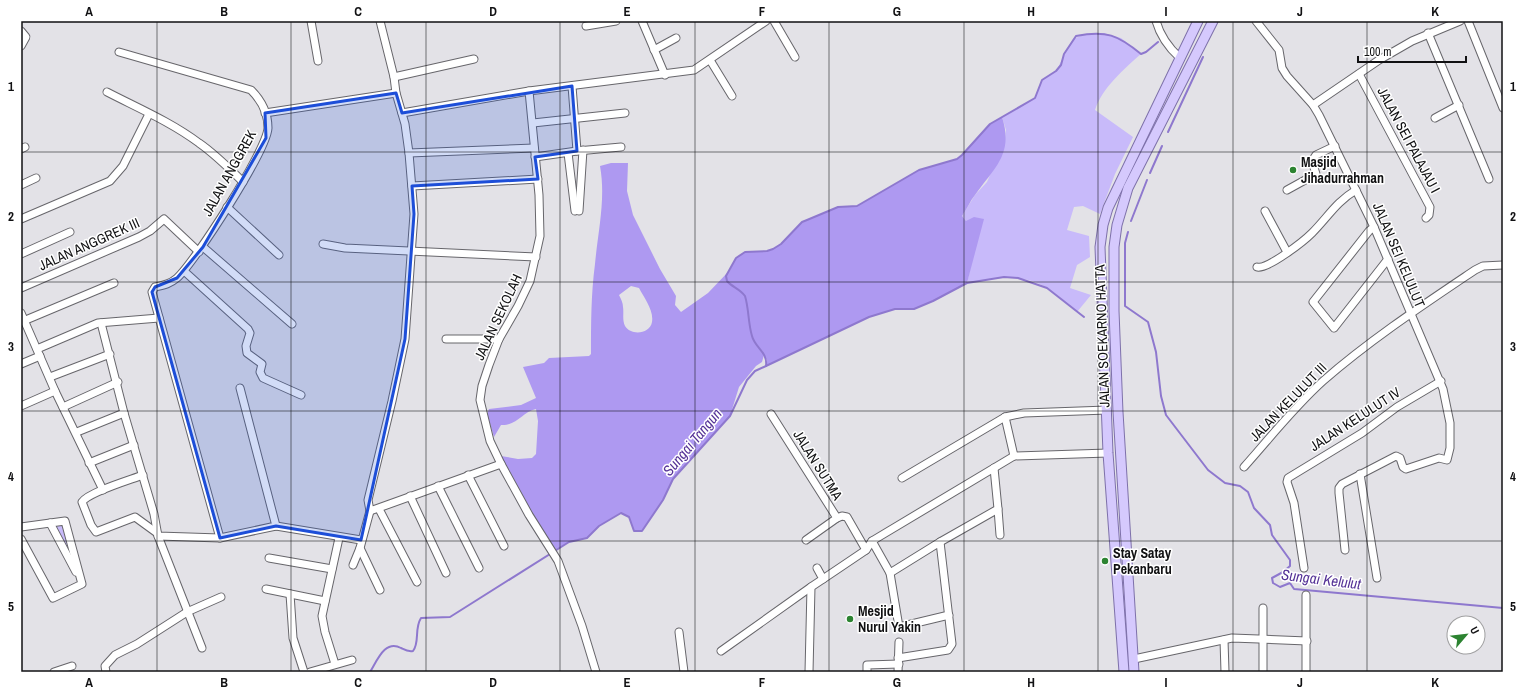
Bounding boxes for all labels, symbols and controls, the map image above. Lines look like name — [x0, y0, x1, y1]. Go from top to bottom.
text: A — [85, 3, 93, 20]
text: B — [220, 3, 228, 20]
text: C — [354, 3, 362, 20]
text: D — [489, 3, 497, 20]
text: E — [623, 3, 631, 20]
text: F — [759, 3, 766, 20]
text: G — [893, 3, 901, 20]
text: H — [1027, 3, 1035, 20]
text: I — [1165, 3, 1168, 20]
text: J — [1297, 3, 1303, 20]
text: K — [1431, 3, 1439, 20]
scale bar — [1358, 38, 1466, 64]
text: 100 m — [1364, 44, 1391, 60]
text: 1 — [8, 78, 14, 95]
text: 1 — [1510, 78, 1516, 95]
street label: JALAN SEI PALAJAU I — [1374, 84, 1444, 196]
street label: JALAN ANGGREK — [198, 126, 260, 219]
place label: Masjid Jihadurrahman — [1301, 153, 1384, 187]
marker: Masjid Jihadurrahman — [1288, 165, 1298, 175]
street label: JALAN SEI KELULUT — [1369, 200, 1429, 310]
text: 2 — [8, 208, 14, 225]
text: 2 — [1510, 208, 1516, 225]
street label: JALAN ANGGREK III — [36, 214, 142, 274]
street label: JALAN SOEKARNO HATTA — [1090, 264, 1113, 408]
street label: JALAN SEKOLAH — [470, 271, 526, 363]
text: 3 — [8, 338, 14, 355]
text: 3 — [1510, 338, 1516, 355]
street label: JALAN KELULUT III — [1246, 359, 1330, 445]
street label: JALAN KELULUT IV — [1306, 383, 1404, 455]
water label: Sungai Tangun — [658, 404, 727, 480]
street label: JALAN SUTMA — [789, 427, 847, 504]
text: 4 — [8, 468, 14, 485]
text: 4 — [1510, 468, 1516, 485]
place label: Stay Satay Pekanbaru — [1113, 544, 1172, 578]
marker: Stay Satay Pekanbaru — [1100, 556, 1110, 566]
water label: Sungai Kelulut — [1280, 564, 1363, 594]
text: 5 — [8, 598, 14, 615]
text: 5 — [1510, 598, 1516, 615]
place label: Mesjid Nurul Yakin — [858, 602, 921, 636]
marker: Mesjid Nurul Yakin — [845, 614, 855, 624]
north arrow — [1446, 615, 1486, 655]
text: U — [1467, 624, 1483, 636]
text: A — [85, 674, 93, 691]
text: B — [220, 674, 228, 691]
text: C — [354, 674, 362, 691]
text: D — [489, 674, 497, 691]
text: E — [623, 674, 631, 691]
text: F — [759, 674, 766, 691]
text: G — [893, 674, 901, 691]
text: H — [1027, 674, 1035, 691]
text: I — [1165, 674, 1168, 691]
text: J — [1297, 674, 1303, 691]
text: K — [1431, 674, 1439, 691]

